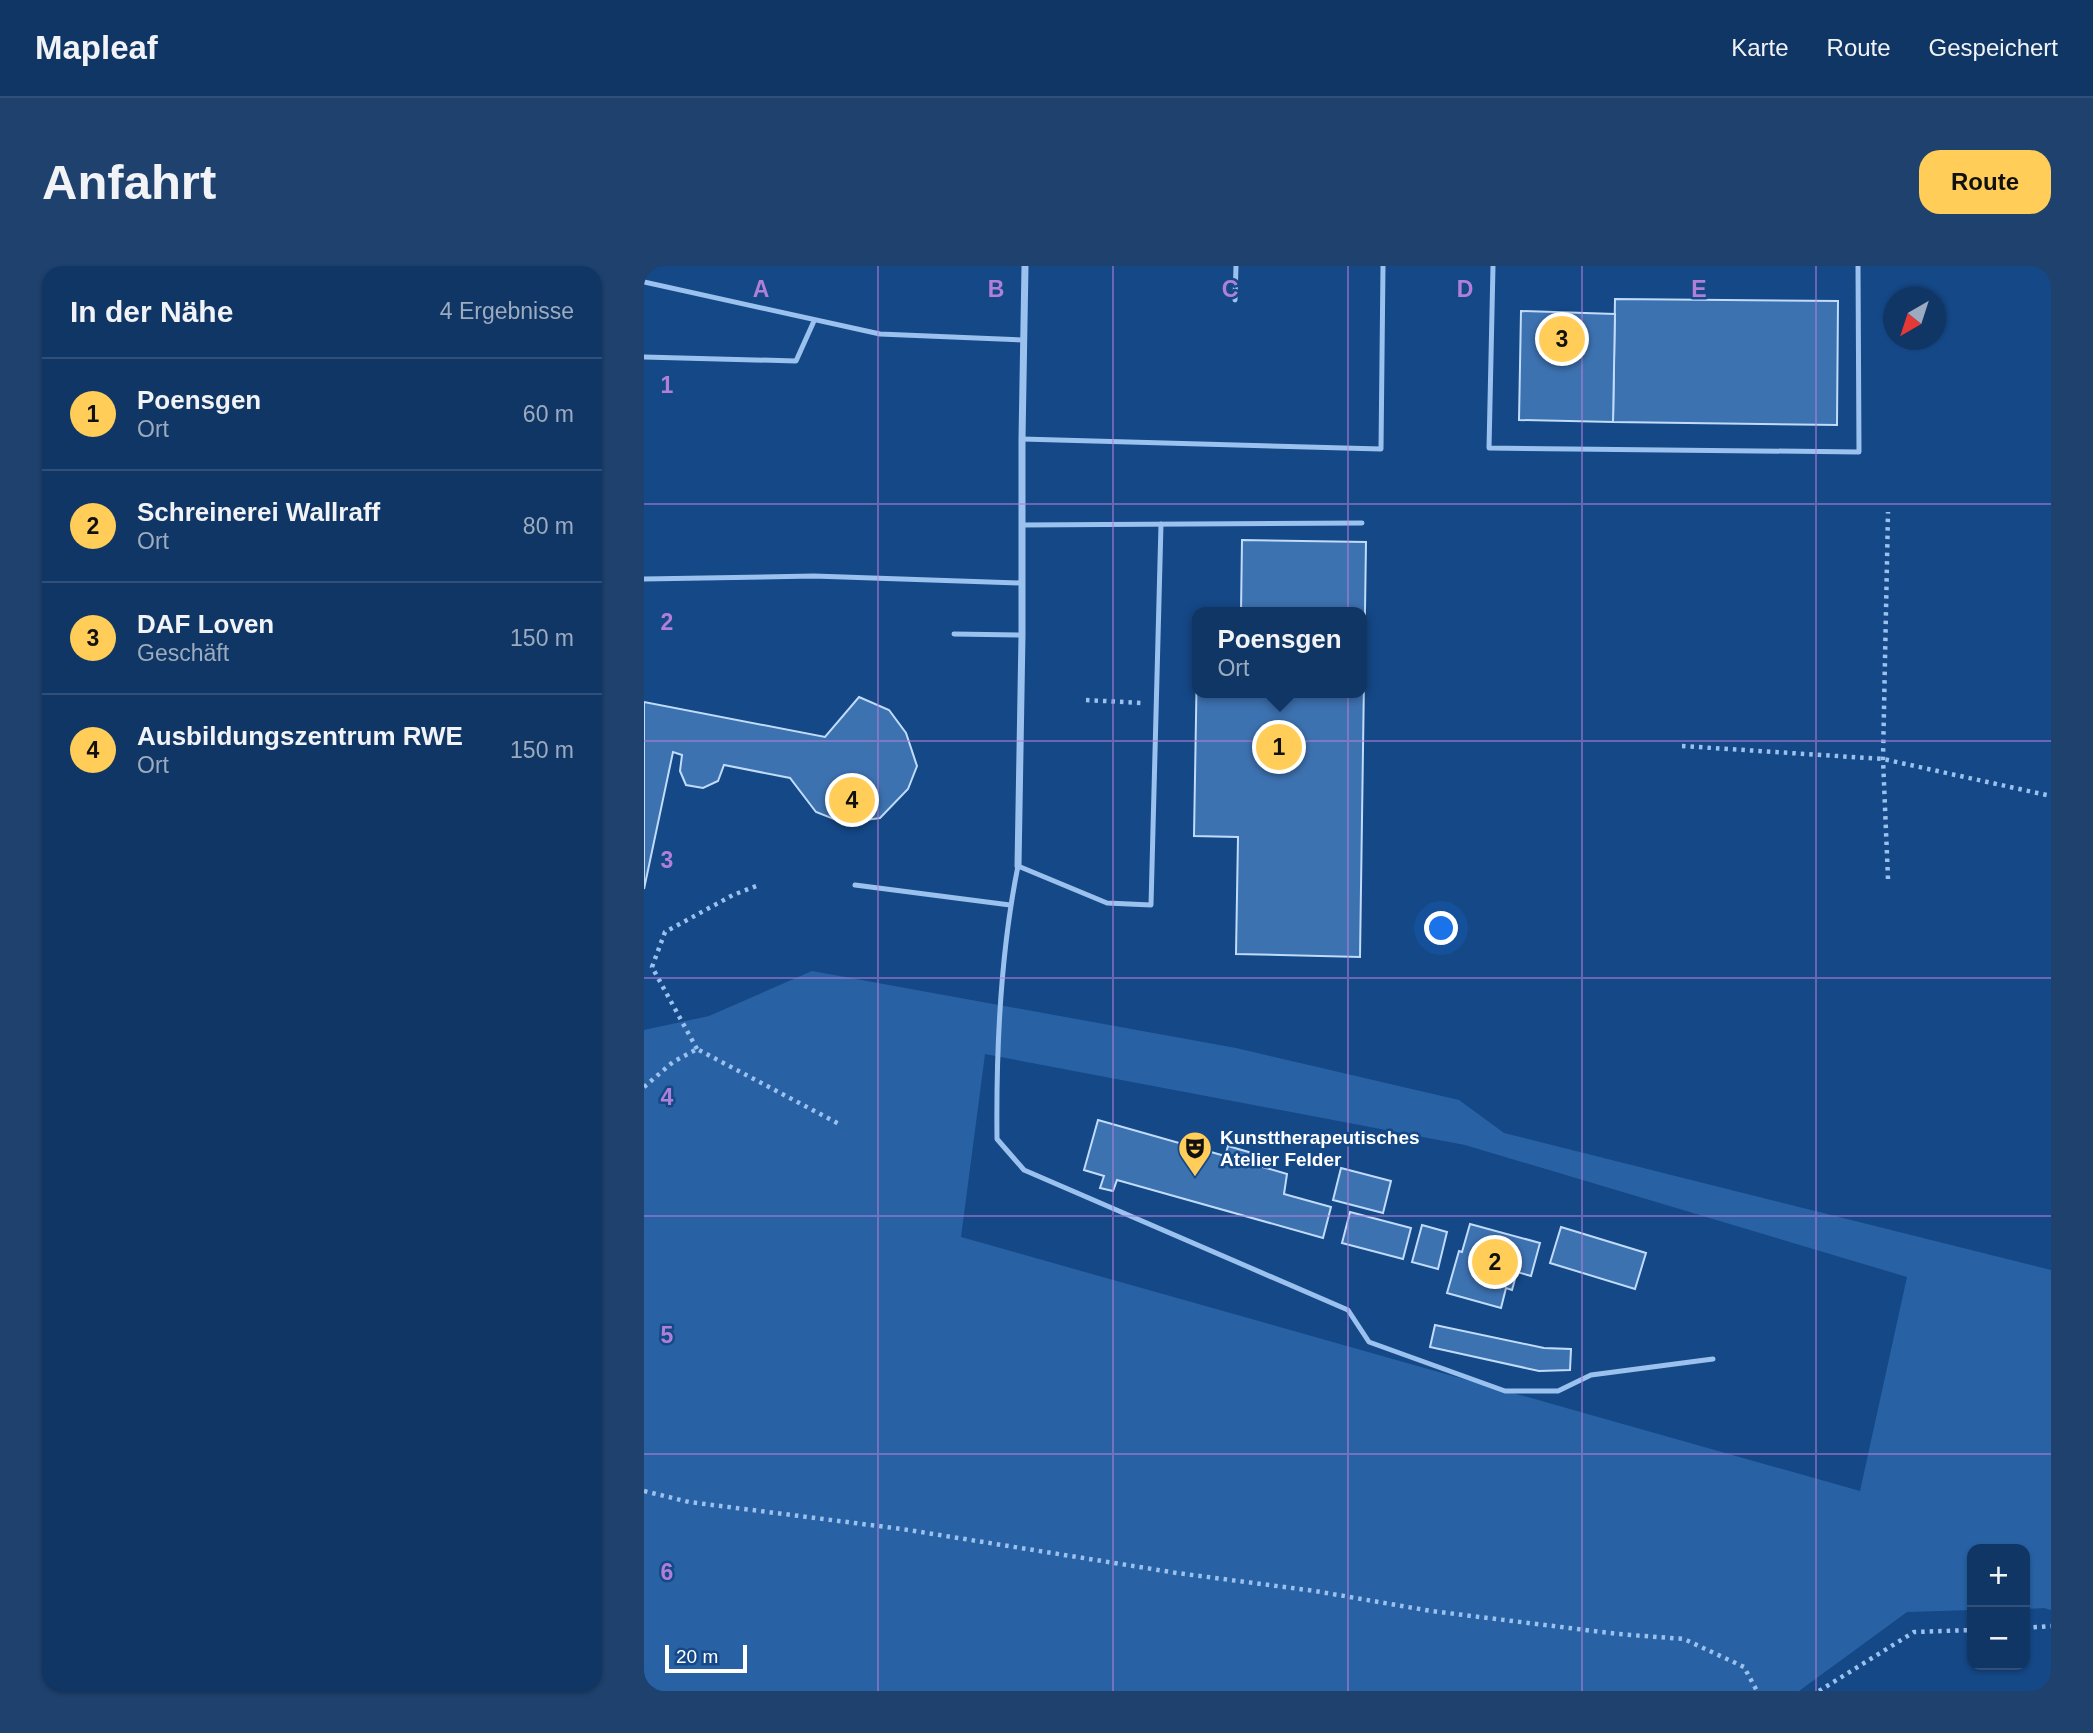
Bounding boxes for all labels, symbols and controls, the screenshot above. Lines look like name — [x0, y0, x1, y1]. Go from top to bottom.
text: Mapleaf — [35, 29, 158, 66]
text: Karte — [1731, 34, 1789, 61]
text: Route — [1827, 34, 1891, 61]
text: Gespeichert — [1929, 34, 2058, 61]
button: Route — [1919, 150, 2051, 214]
text: Anfahrt — [42, 155, 216, 209]
text: A — [753, 276, 769, 302]
text: B — [988, 276, 1004, 302]
text: C — [1222, 276, 1238, 302]
text: D — [1457, 276, 1473, 302]
text: E — [1691, 276, 1707, 302]
north arrow — [1883, 287, 1946, 350]
text: In der Nähe — [70, 295, 233, 328]
text: 4 Ergebnisse — [440, 298, 574, 324]
pin: 3 — [1539, 313, 1585, 365]
text: 1 — [661, 372, 674, 398]
text: Poensgen — [137, 385, 261, 415]
text: 1 — [87, 401, 99, 427]
text: 60 m — [523, 401, 574, 427]
text: Ort — [137, 416, 169, 442]
text: Schreinerei Wallraff — [137, 497, 380, 527]
text: 2 — [87, 513, 99, 539]
text: 80 m — [523, 513, 574, 539]
text: Ort — [137, 528, 169, 554]
popup — [1192, 607, 1367, 698]
text: DAF Loven — [137, 609, 274, 639]
text: 2 — [661, 609, 673, 635]
text: Poensgen — [1217, 624, 1342, 654]
text: 3 — [87, 625, 99, 651]
text: 150 m — [510, 625, 574, 651]
text: Geschäft — [137, 640, 229, 666]
text: Ort — [1217, 655, 1249, 681]
text: Ausbildungszentrum RWE — [137, 721, 463, 751]
pin: 1 — [1256, 721, 1302, 773]
text: 4 — [87, 737, 99, 763]
text: 150 m — [510, 737, 574, 763]
text: Ort — [137, 752, 169, 778]
pin: 4 — [829, 774, 875, 826]
text: 3 — [661, 847, 673, 873]
your location — [1424, 911, 1458, 945]
text: 4 — [661, 1084, 674, 1110]
place label: Kunsttherapeutisches Atelier Felder — [1220, 1127, 1420, 1170]
theatre icon: Kunsttherapeutisches Atelier Felder — [1176, 1129, 1214, 1178]
pin: 2 — [1472, 1236, 1518, 1288]
text: 5 — [661, 1322, 674, 1348]
map controls — [1967, 1544, 2030, 1670]
button: + — [1967, 1544, 2030, 1607]
text: 6 — [661, 1559, 673, 1585]
button: − — [1967, 1607, 2030, 1670]
scale bar — [665, 1642, 747, 1674]
text: 20 m — [676, 1646, 718, 1667]

